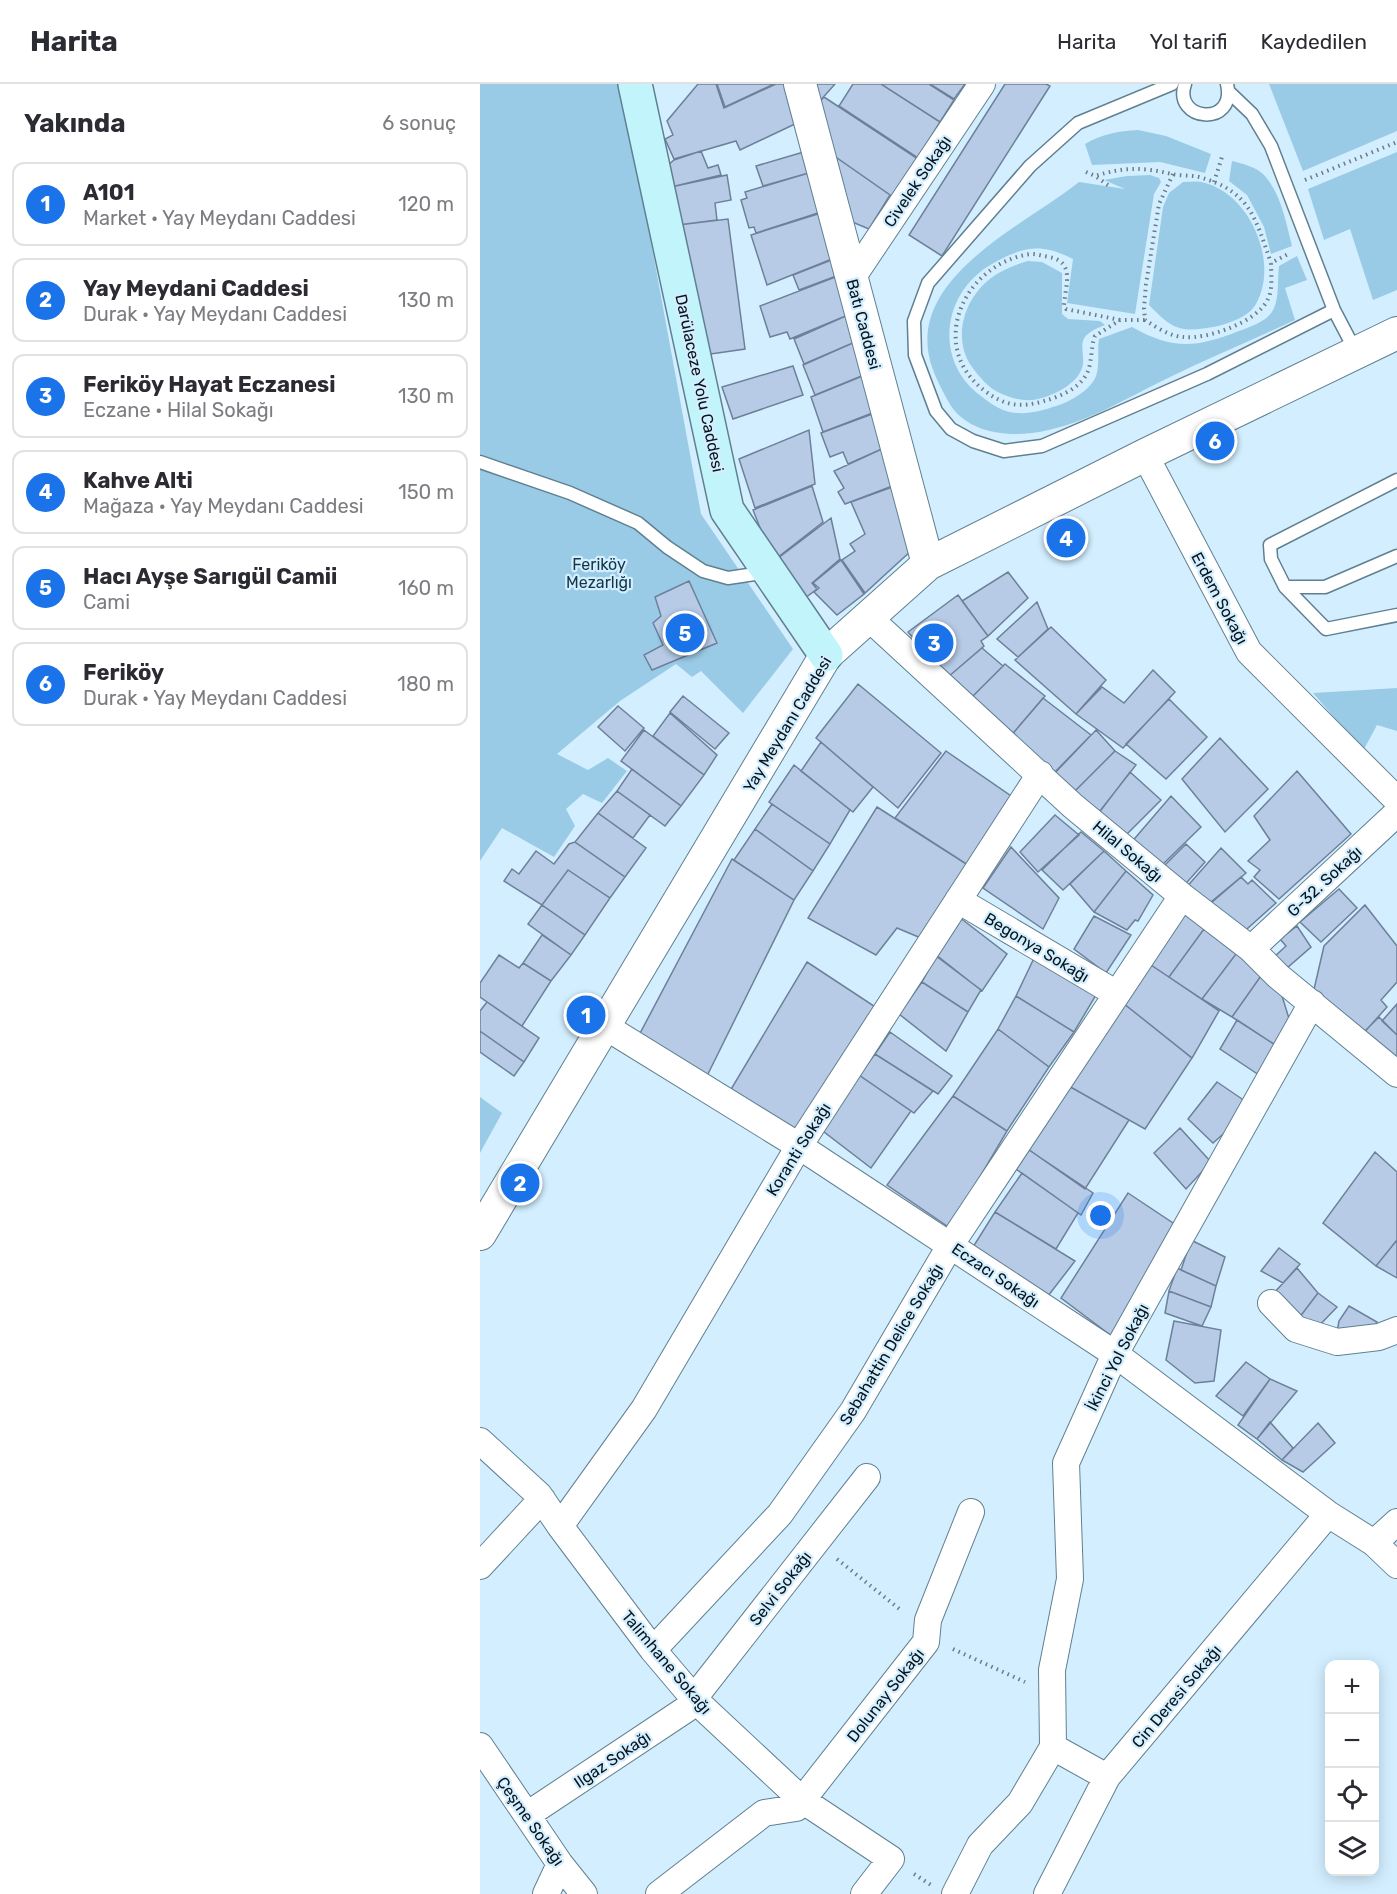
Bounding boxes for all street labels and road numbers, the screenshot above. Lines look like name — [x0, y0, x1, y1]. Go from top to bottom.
street label: Civelek Sokağı — [880, 132, 955, 231]
street label: Batı Caddesi — [842, 277, 885, 372]
street label: Darülaceze Yolu Caddesi — [671, 292, 728, 474]
street label: Erdem Sokağı — [1187, 549, 1252, 648]
street label: Yay Meydanı Caddesi — [739, 653, 835, 796]
street label: Hilal Sokağı — [1089, 817, 1166, 886]
street label: G-32. Sokağı — [1283, 842, 1365, 921]
street label: Begonya Sokağı — [981, 909, 1092, 986]
street label: Koranti Sokağı — [762, 1099, 835, 1199]
street label: Eczacı Sokağı — [948, 1239, 1043, 1312]
street label: Sebahattin Delice Sokağı — [836, 1260, 947, 1428]
street label: İkinci Yol Sokağı — [1082, 1300, 1153, 1414]
street label: Selvi Sokağı — [746, 1547, 815, 1629]
street label: Talimhane Sokağı — [618, 1607, 715, 1718]
street label: Cin Deresi Sokağı — [1128, 1641, 1225, 1752]
street label: Dolunay Sokağı — [843, 1645, 928, 1746]
street label: Ilgaz Sokağı — [570, 1727, 654, 1792]
street label: Çeşme Sokağı — [493, 1773, 568, 1869]

